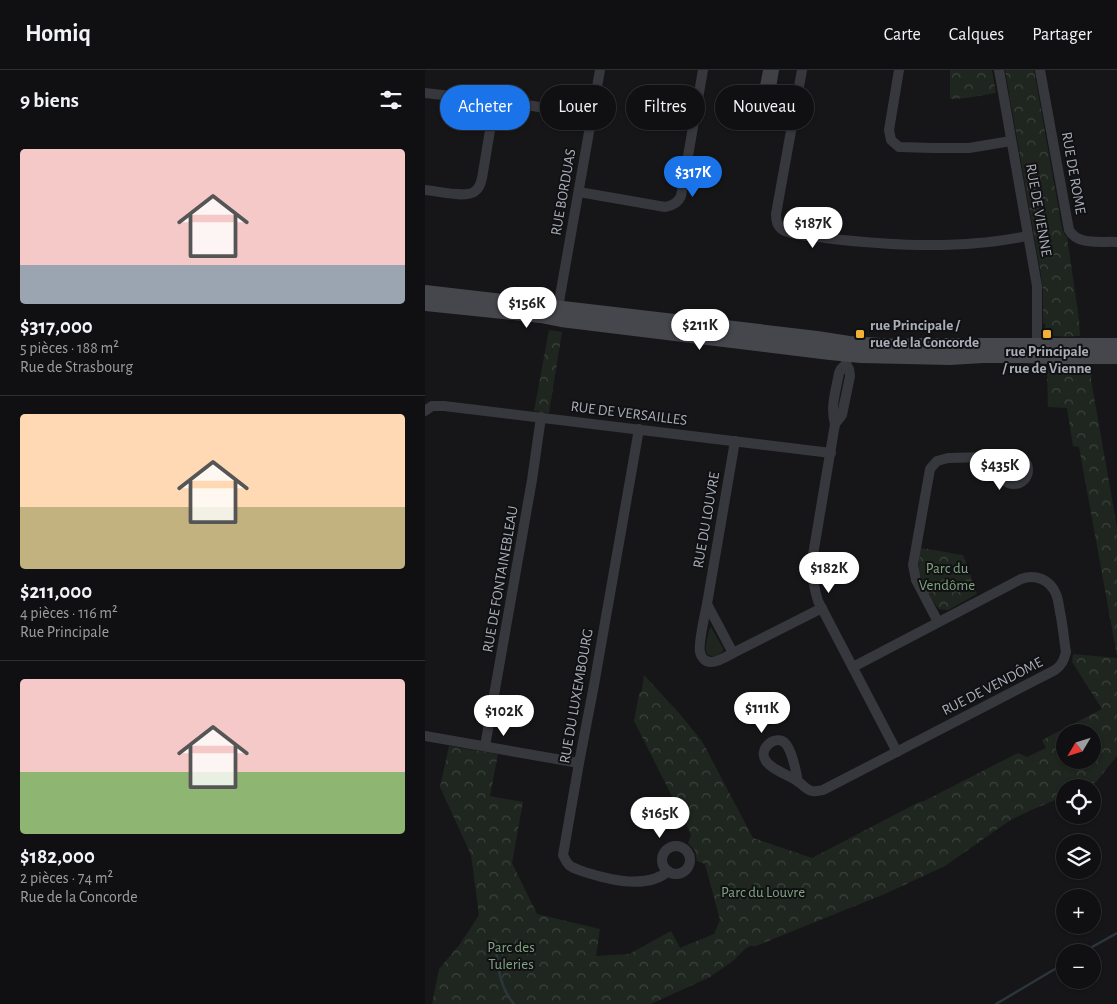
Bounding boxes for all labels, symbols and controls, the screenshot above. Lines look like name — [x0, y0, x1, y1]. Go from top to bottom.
text: Homiq — [25, 22, 91, 46]
text: Carte — [884, 26, 921, 44]
text: Calques — [949, 26, 1004, 44]
text: Partager — [1032, 26, 1092, 44]
chip: Acheter — [440, 85, 530, 130]
chip: Louer — [540, 85, 616, 130]
chip: Filtres — [626, 85, 705, 130]
chip: Nouveau — [715, 85, 814, 130]
icon: filters — [377, 86, 405, 114]
text: 9 biens — [20, 90, 79, 111]
street label: RUE DE ROME — [1059, 131, 1088, 215]
street label: RUE BORDUAS — [548, 148, 578, 237]
pin: $317K — [658, 156, 728, 198]
street label: RUE DE VIENNE — [1023, 163, 1054, 258]
text: $317K — [675, 164, 711, 180]
icon: home — [168, 181, 258, 271]
pin: $187K — [778, 206, 848, 249]
text: $187K — [794, 215, 832, 231]
pin: $156K — [492, 286, 562, 329]
text: $156K — [509, 295, 545, 311]
pin: $211K — [665, 308, 735, 351]
text: $317,000 — [20, 316, 93, 337]
text: $211K — [682, 317, 718, 333]
place label: rue Principale / rue de la Concorde — [870, 318, 979, 350]
marker: rue Principale / rue de la Concorde — [854, 328, 866, 340]
marker: rue Principale / rue de Vienne — [1041, 328, 1053, 340]
text: 5 pièces · 188 m² — [20, 340, 119, 356]
place label: rue Principale / rue de Vienne — [1002, 344, 1091, 376]
text: Rue de Strasbourg — [20, 359, 133, 375]
street label: RUE DE VERSAILLES — [570, 399, 688, 428]
icon: home — [168, 447, 258, 537]
pin: $435K — [965, 448, 1035, 491]
text: $435K — [981, 457, 1019, 473]
street label: RUE DU LOUVRE — [691, 471, 722, 569]
street label: RUE DE FONTAINEBLEAU — [480, 505, 521, 654]
pin: $182K — [794, 552, 864, 594]
text: $182K — [810, 560, 848, 576]
park label: Parc du Vendôme — [919, 561, 975, 593]
text: $211,000 — [20, 581, 92, 602]
text: 4 pièces · 116 m² — [20, 605, 118, 621]
text: Rue Principale — [20, 624, 109, 640]
street label: RUE DU LUXEMBOURG — [557, 628, 596, 765]
street label: RUE DE VENDÔME — [939, 654, 1045, 718]
pin: $111K — [727, 692, 797, 734]
pin: $102K — [469, 694, 539, 737]
text: $111K — [745, 700, 779, 716]
text: $102K — [485, 703, 523, 719]
icon: home — [168, 712, 258, 802]
north arrow — [1056, 724, 1101, 769]
map controls — [1056, 724, 1101, 989]
button: locate — [1056, 779, 1101, 824]
pin: $165K — [625, 796, 695, 839]
text: $165K — [642, 805, 678, 821]
button: layers — [1056, 834, 1101, 879]
text: $182,000 — [20, 846, 95, 867]
text: 2 pièces · 74 m² — [20, 870, 113, 886]
park label: Parc du Louvre — [721, 885, 805, 900]
text: Rue de la Concorde — [20, 889, 138, 905]
button: + — [1056, 889, 1101, 934]
park label: Parc des Tuleries — [487, 940, 535, 972]
button: − — [1056, 944, 1101, 989]

